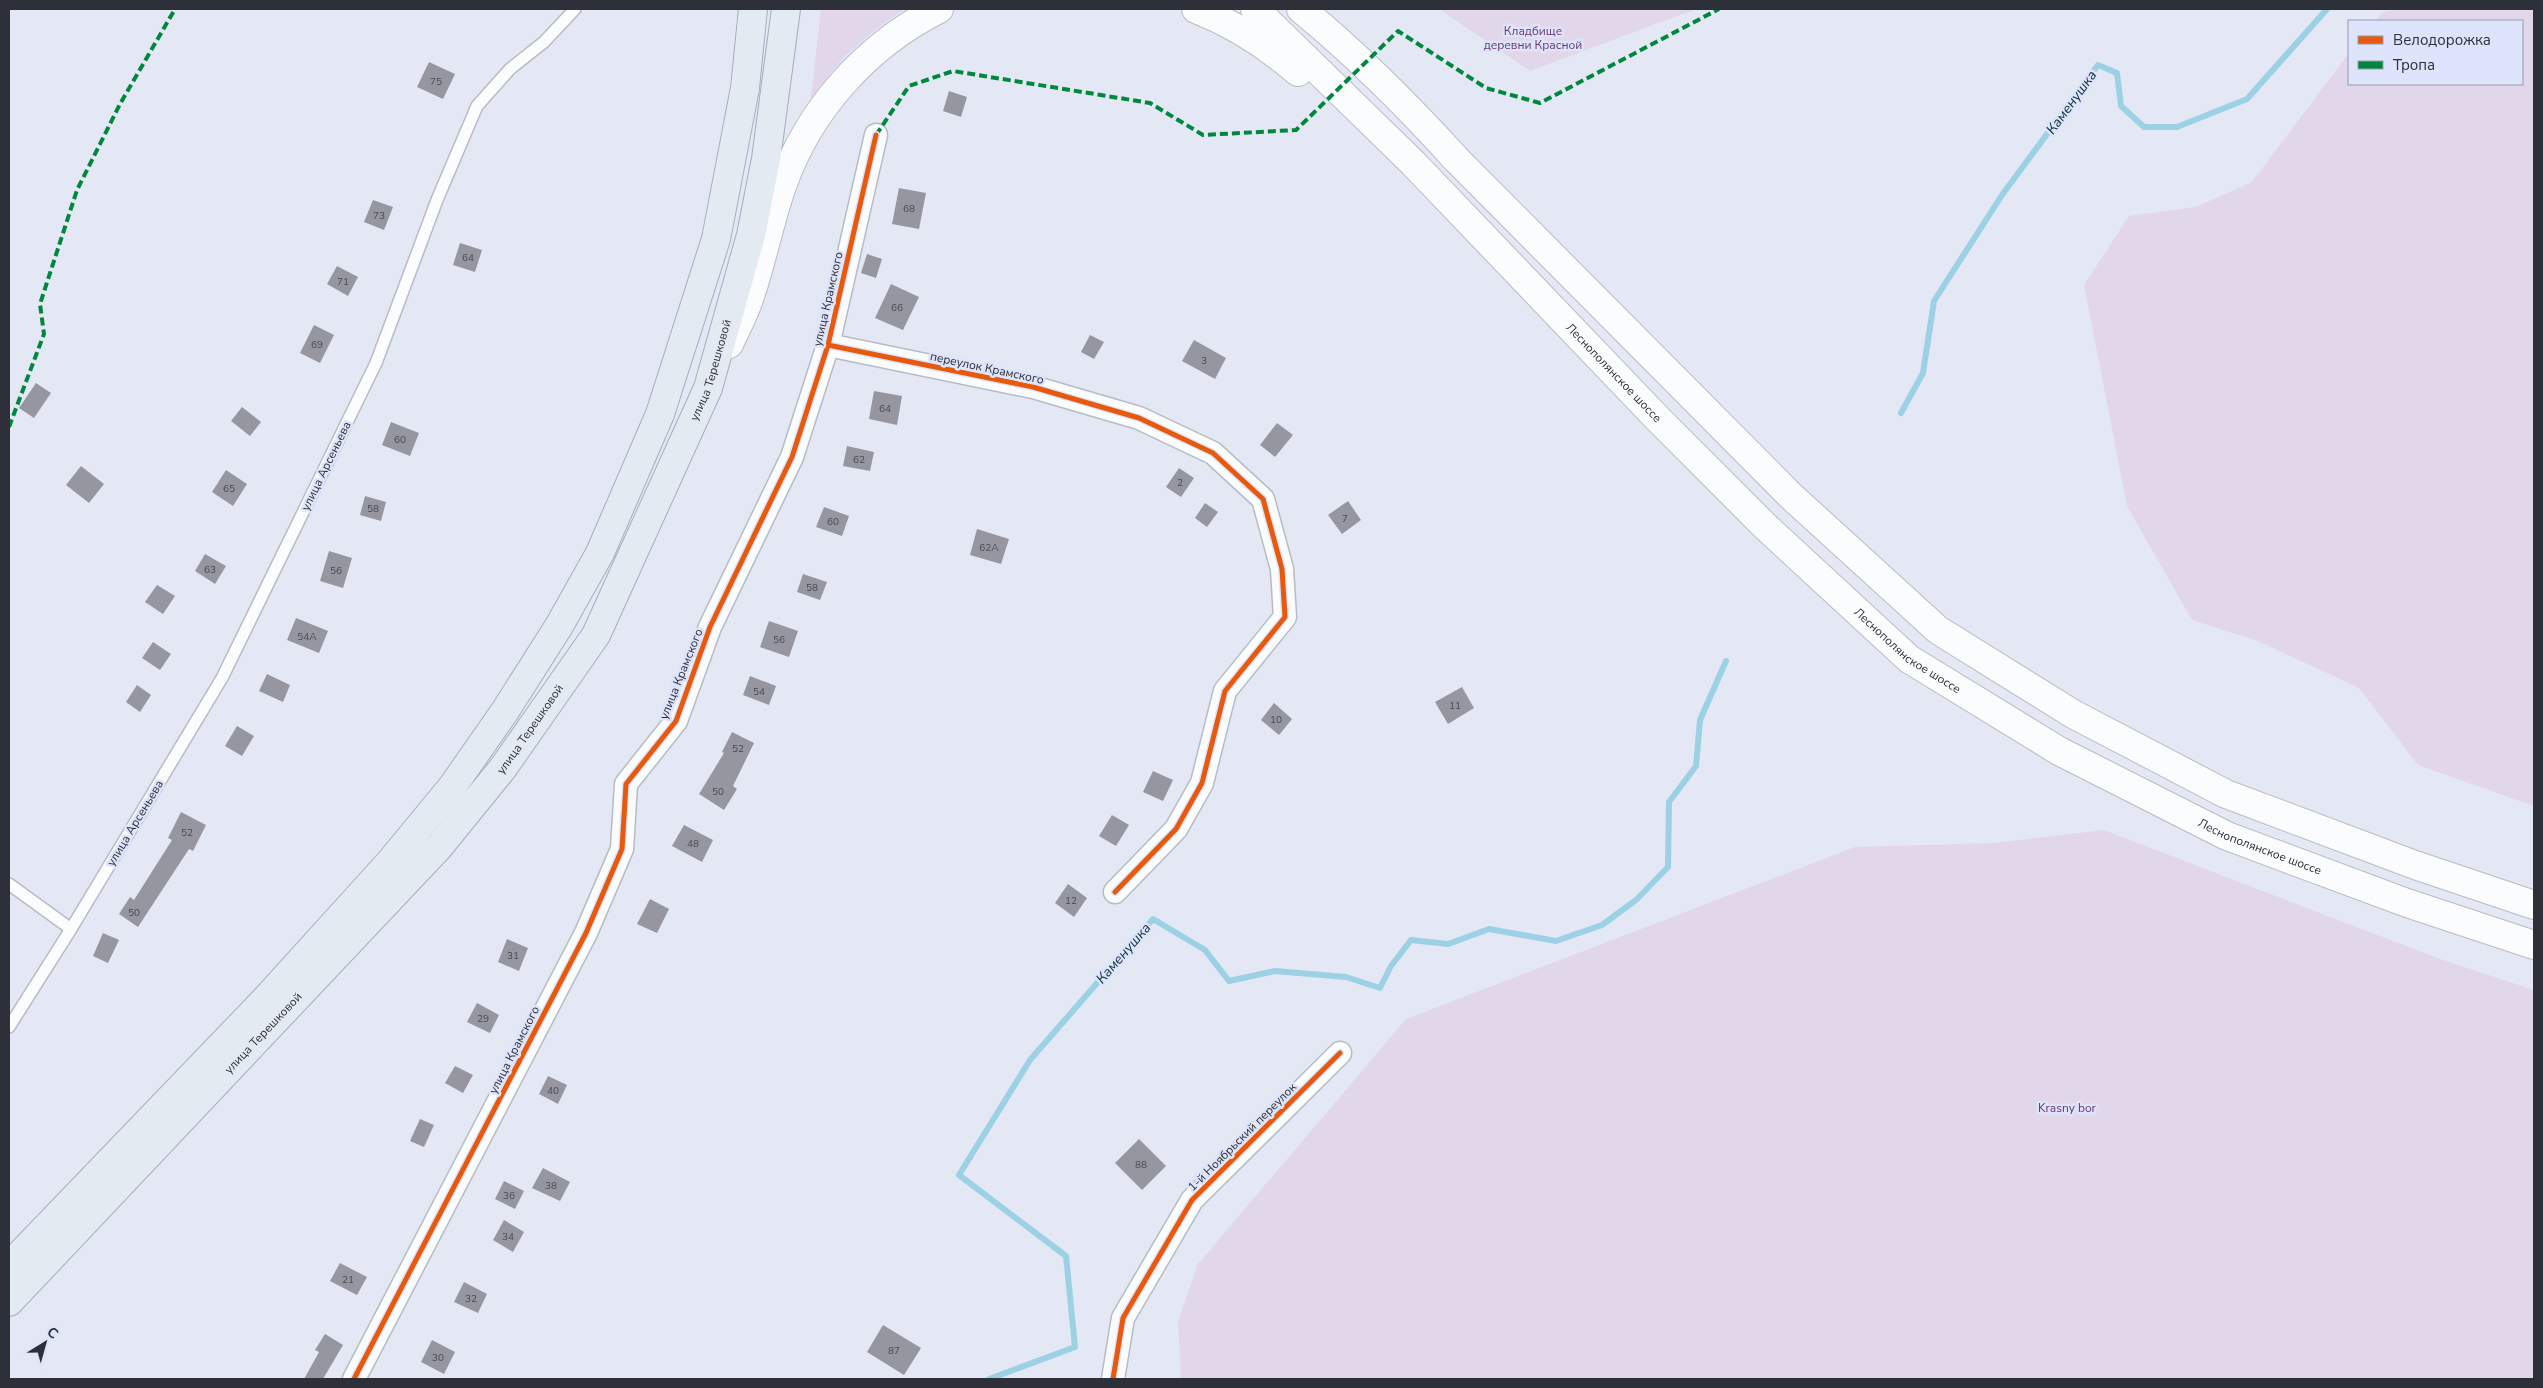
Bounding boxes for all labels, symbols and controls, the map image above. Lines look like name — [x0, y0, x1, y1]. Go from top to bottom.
legend — [2348, 20, 2523, 85]
park label: Кладбище деревни Красной — [1484, 23, 1582, 53]
text: Велодорожка — [2393, 30, 2491, 50]
text: Тропа — [2393, 55, 2435, 75]
water label: Каменушка — [2042, 66, 2101, 138]
house number: 75 — [430, 75, 442, 89]
house number: 68 — [903, 202, 915, 216]
house number: 73 — [373, 209, 385, 223]
street label: улица Крамского — [809, 250, 847, 348]
house number: 64 — [462, 251, 474, 265]
house number: 71 — [337, 275, 349, 289]
house number: 66 — [891, 301, 903, 315]
street label: улица Терешковой — [686, 318, 735, 423]
street label: Леснополянское шоссе — [1562, 320, 1665, 426]
house number: 69 — [311, 338, 323, 352]
street label: переулок Крамского — [929, 348, 1046, 388]
house number: 3 — [1201, 354, 1207, 368]
house number: 64 — [879, 402, 891, 416]
street label: улица Арсеньева — [297, 419, 355, 513]
house number: 60 — [394, 433, 406, 447]
house number: 62 — [853, 453, 865, 467]
house number: 2 — [1177, 476, 1183, 490]
house number: 65 — [223, 482, 235, 496]
house number: 58 — [367, 502, 379, 516]
house number: 7 — [1342, 512, 1348, 526]
house number: 60 — [827, 515, 839, 529]
house number: 62А — [979, 541, 999, 555]
house number: 63 — [204, 563, 216, 577]
house number: 56 — [330, 564, 342, 578]
house number: 58 — [806, 581, 818, 595]
street label: Леснополянское шоссе — [1851, 604, 1964, 697]
street label: улица Крамского — [656, 626, 707, 722]
house number: 54А — [297, 630, 317, 644]
house number: 56 — [773, 633, 785, 647]
street label: улица Терешковой — [493, 681, 567, 778]
house number: 54 — [753, 685, 765, 699]
house number: 11 — [1449, 699, 1461, 713]
house number: 10 — [1270, 713, 1282, 727]
house number: 52 — [732, 742, 744, 756]
street label: улица Арсеньева — [103, 777, 167, 869]
house number: 50 — [712, 785, 724, 799]
street label: Леснополянское шоссе — [2195, 815, 2324, 878]
house number: 52 — [181, 826, 193, 840]
house number: 48 — [687, 837, 699, 851]
house number: 12 — [1065, 894, 1077, 908]
house number: 50 — [128, 906, 140, 920]
water label: Каменушка — [1092, 919, 1155, 988]
house number: 31 — [507, 949, 519, 963]
street label: улица Терешковой — [221, 989, 305, 1077]
street label: улица Крамского — [485, 1003, 543, 1097]
house number: 29 — [477, 1012, 489, 1026]
street label: 1-й Ноябрьский переулок — [1184, 1079, 1300, 1195]
house number: 40 — [547, 1084, 559, 1098]
park label: Krasny bor — [2038, 1100, 2097, 1116]
house number: 88 — [1135, 1158, 1147, 1172]
house number: 38 — [545, 1179, 557, 1193]
house number: 36 — [503, 1189, 515, 1203]
house number: 34 — [502, 1230, 514, 1244]
house number: 21 — [342, 1273, 354, 1287]
house number: 32 — [465, 1292, 477, 1306]
north arrow — [20, 1318, 70, 1368]
text: С — [43, 1323, 62, 1344]
house number: 87 — [888, 1344, 900, 1358]
house number: 30 — [432, 1351, 444, 1365]

